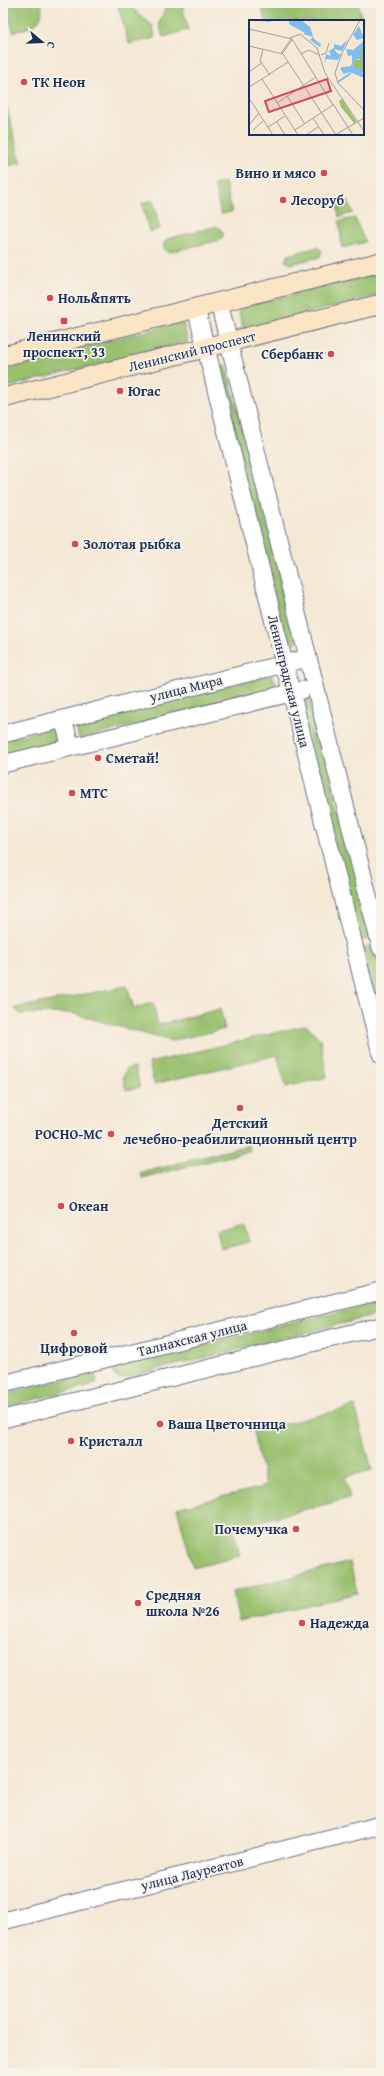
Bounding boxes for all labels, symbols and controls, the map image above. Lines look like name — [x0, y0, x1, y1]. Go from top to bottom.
inset map — [249, 20, 364, 135]
north arrow — [22, 22, 62, 62]
text: С — [43, 40, 60, 51]
place label: ТК Неон — [32, 72, 86, 92]
marker: ТК Неон — [19, 77, 29, 87]
place label: Вино и мясо — [236, 163, 317, 183]
marker: Вино и мясо — [319, 168, 329, 178]
place label: Лесоруб — [291, 190, 345, 210]
marker: Лесоруб — [278, 195, 288, 205]
place label: Ноль&пять — [58, 288, 131, 308]
marker: Ноль&пять — [45, 293, 55, 303]
marker: Ленинский проспект, 33 — [59, 316, 69, 326]
street label: Ленинский проспект — [126, 325, 258, 377]
place label: Ленинский проспект, 33 — [23, 326, 105, 362]
place label: Сбербанк — [261, 344, 324, 364]
marker: Сбербанк — [326, 349, 336, 359]
place label: Югас — [128, 381, 161, 401]
marker: Югас — [115, 386, 125, 396]
place label: Золотая рыбка — [83, 534, 182, 554]
marker: Золотая рыбка — [70, 539, 80, 549]
street label: Ленинградская улица — [263, 613, 315, 750]
street label: улица Мира — [147, 669, 225, 707]
place label: Сметай! — [106, 748, 159, 768]
marker: Сметай! — [93, 753, 103, 763]
place label: МТС — [80, 783, 108, 803]
marker: МТС — [67, 788, 77, 798]
marker: Детский лечебно-реабилитационный центр — [235, 1103, 245, 1113]
place label: Детский лечебно-реабилитационный центр — [123, 1113, 357, 1149]
place label: РОСНО-МС — [35, 1124, 103, 1144]
marker: РОСНО-МС — [106, 1129, 116, 1139]
place label: Океан — [69, 1196, 109, 1216]
marker: Океан — [56, 1201, 66, 1211]
street label: Талнахская улица — [135, 1315, 249, 1361]
marker: Цифровой — [69, 1328, 79, 1338]
place label: Цифровой — [40, 1338, 108, 1358]
place label: Ваша Цветочница — [168, 1414, 287, 1434]
marker: Ваша Цветочница — [155, 1419, 165, 1429]
place label: Кристалл — [79, 1431, 143, 1451]
marker: Кристалл — [66, 1436, 76, 1446]
place label: Почемучка — [215, 1519, 289, 1539]
marker: Почемучка — [291, 1524, 301, 1534]
place label: Средняя школа №26 — [146, 1585, 220, 1621]
marker: Средняя школа №26 — [133, 1598, 143, 1608]
place label: Надежда — [310, 1613, 370, 1633]
marker: Надежда — [297, 1618, 307, 1628]
street label: улица Лауреатов — [138, 1851, 246, 1896]

